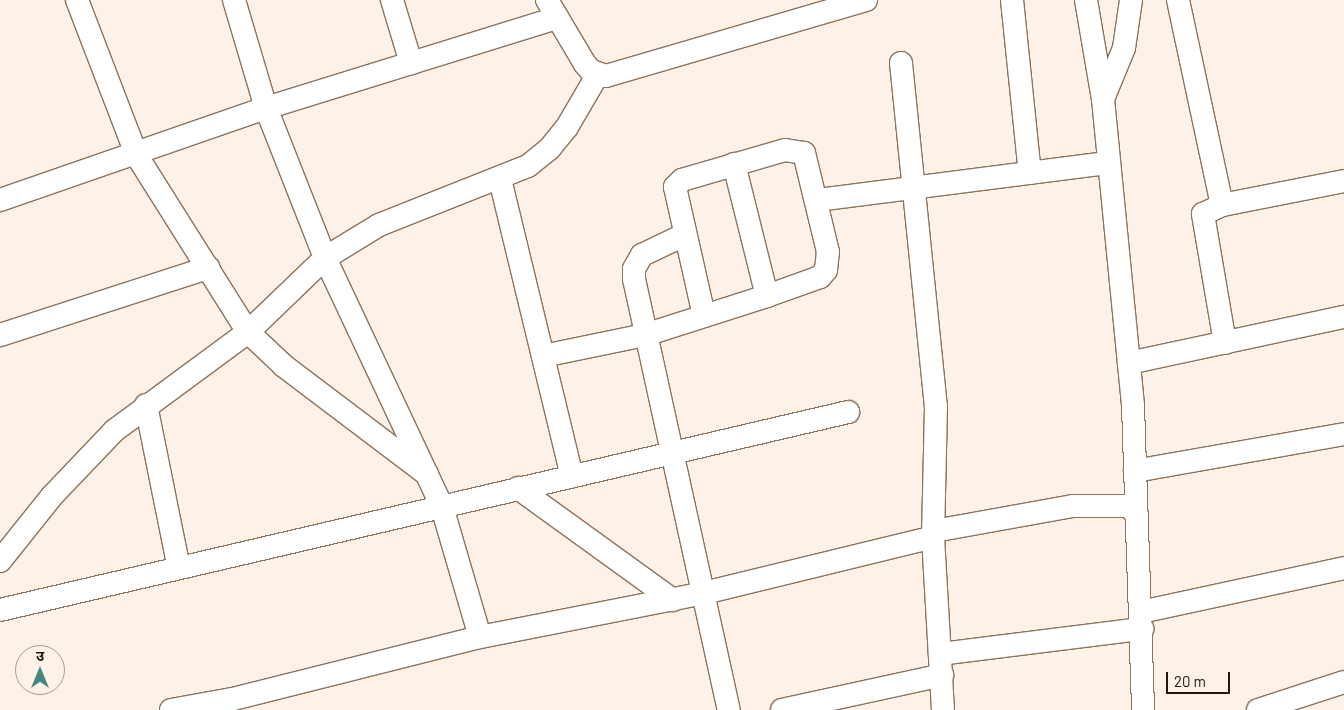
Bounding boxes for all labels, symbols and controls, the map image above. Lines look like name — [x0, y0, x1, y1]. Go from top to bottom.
north arrow — [15, 645, 65, 695]
text: उ — [36, 647, 44, 664]
scale bar — [1169, 662, 1233, 694]
text: 20 m — [1174, 672, 1206, 690]

